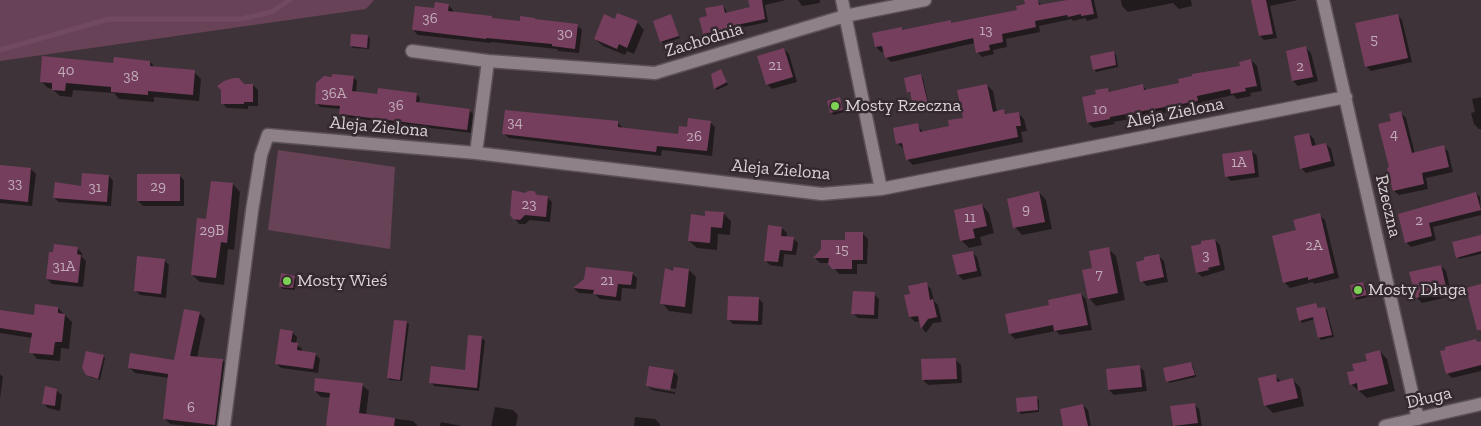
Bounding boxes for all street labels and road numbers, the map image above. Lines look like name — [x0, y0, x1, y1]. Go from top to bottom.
street label: Zachodnia — [662, 18, 746, 62]
street label: Aleja Zielona — [1124, 93, 1226, 133]
street label: Aleja Zielona — [329, 112, 429, 142]
street label: Aleja Zielona — [731, 155, 831, 185]
street label: Rzeczna — [1370, 173, 1406, 239]
street label: Długa — [1404, 382, 1454, 414]

